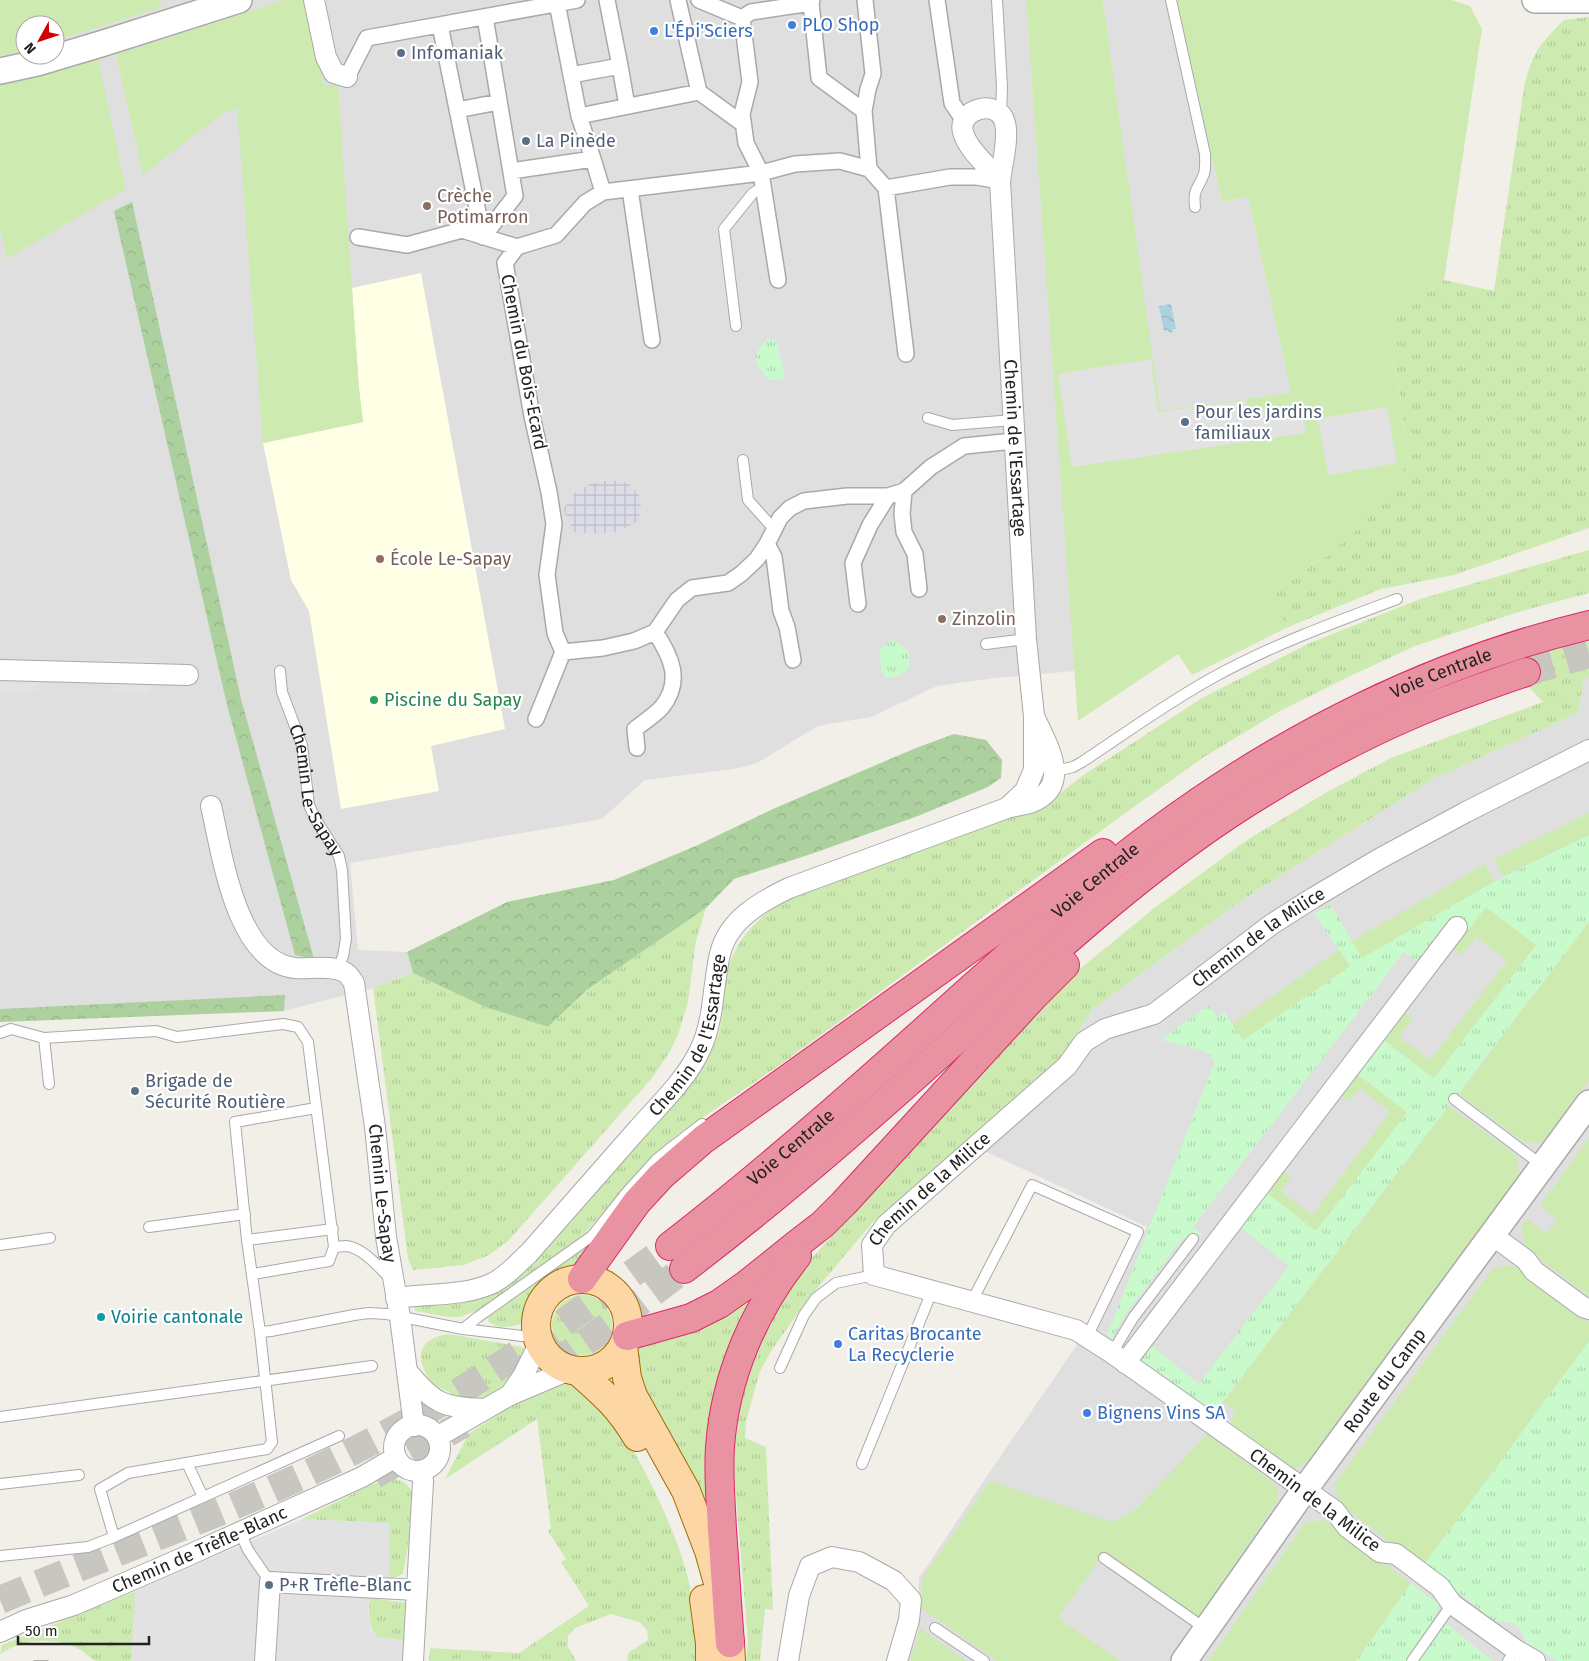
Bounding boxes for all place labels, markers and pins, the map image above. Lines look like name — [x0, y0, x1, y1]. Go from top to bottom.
place label: PLO Shop — [802, 14, 879, 36]
place label: L'Épi'Sciers — [664, 19, 753, 42]
marker: PLO Shop — [786, 19, 798, 31]
marker: L'Épi'Sciers — [648, 25, 660, 37]
place label: Infomaniak — [411, 42, 504, 64]
marker: Infomaniak — [395, 47, 407, 59]
place label: La Pinède — [536, 130, 616, 152]
marker: La Pinède — [520, 135, 532, 147]
place label: Crèche Potimarron — [437, 185, 529, 228]
marker: Crèche Potimarron — [421, 200, 433, 212]
place label: Pour les jardins familiaux — [1195, 401, 1322, 444]
marker: Pour les jardins familiaux — [1179, 416, 1191, 428]
place label: École Le-Sapay — [390, 547, 511, 570]
marker: École Le-Sapay — [374, 553, 386, 565]
place label: Zinzolin — [952, 608, 1016, 630]
marker: Zinzolin — [936, 613, 948, 625]
place label: Piscine du Sapay — [384, 689, 521, 711]
marker: Piscine du Sapay — [368, 694, 380, 706]
place label: Brigade de Sécurité Routière — [145, 1070, 286, 1113]
marker: Brigade de Sécurité Routière — [129, 1085, 141, 1097]
place label: Voirie cantonale — [111, 1306, 243, 1328]
marker: Voirie cantonale — [95, 1311, 107, 1323]
place label: Caritas Brocante La Recyclerie — [848, 1323, 982, 1366]
marker: Caritas Brocante La Recyclerie — [832, 1338, 844, 1350]
place label: Bignens Vins SA — [1097, 1402, 1226, 1424]
marker: Bignens Vins SA — [1081, 1407, 1093, 1419]
place label: P+R Trèfle-Blanc — [279, 1574, 412, 1596]
marker: P+R Trèfle-Blanc — [263, 1579, 275, 1591]

